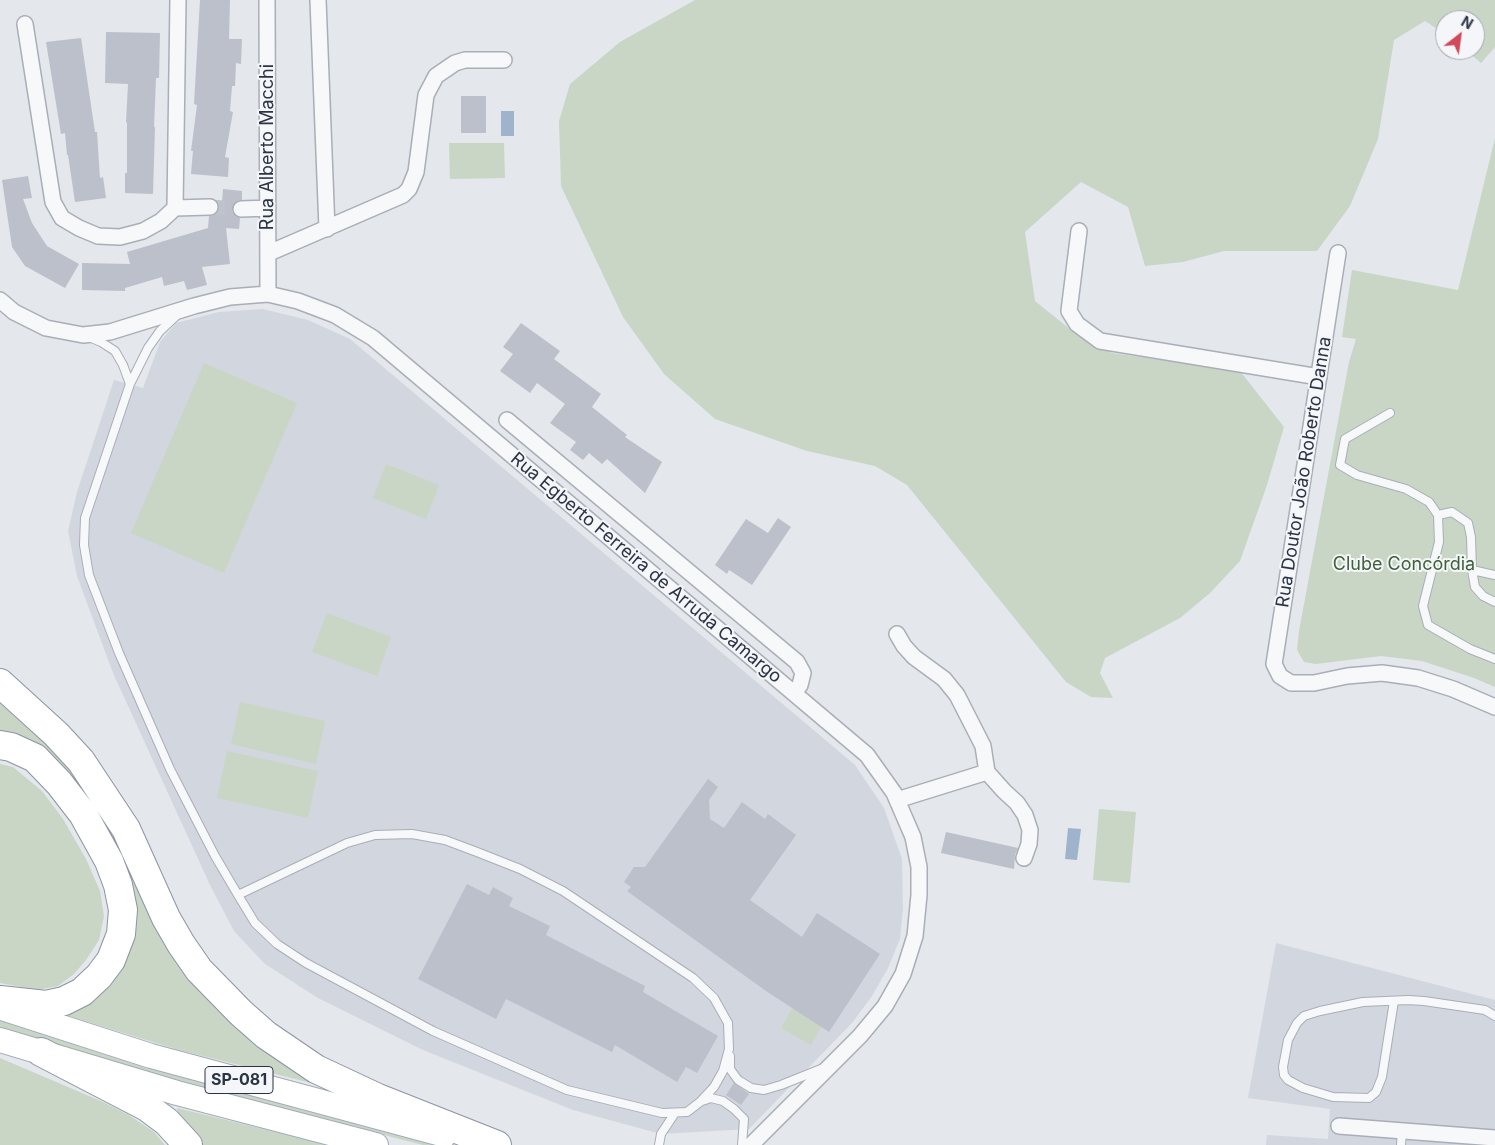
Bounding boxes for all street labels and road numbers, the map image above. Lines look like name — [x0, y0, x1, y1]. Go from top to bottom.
street label: Rua Alberto Macchi — [257, 64, 279, 230]
street label: Rua Doutor João Roberto Danna — [1272, 335, 1336, 609]
street label: Rua Egberto Ferreira de Arruda Camargo — [506, 448, 786, 688]
road number: SP-081 — [205, 1066, 273, 1094]

